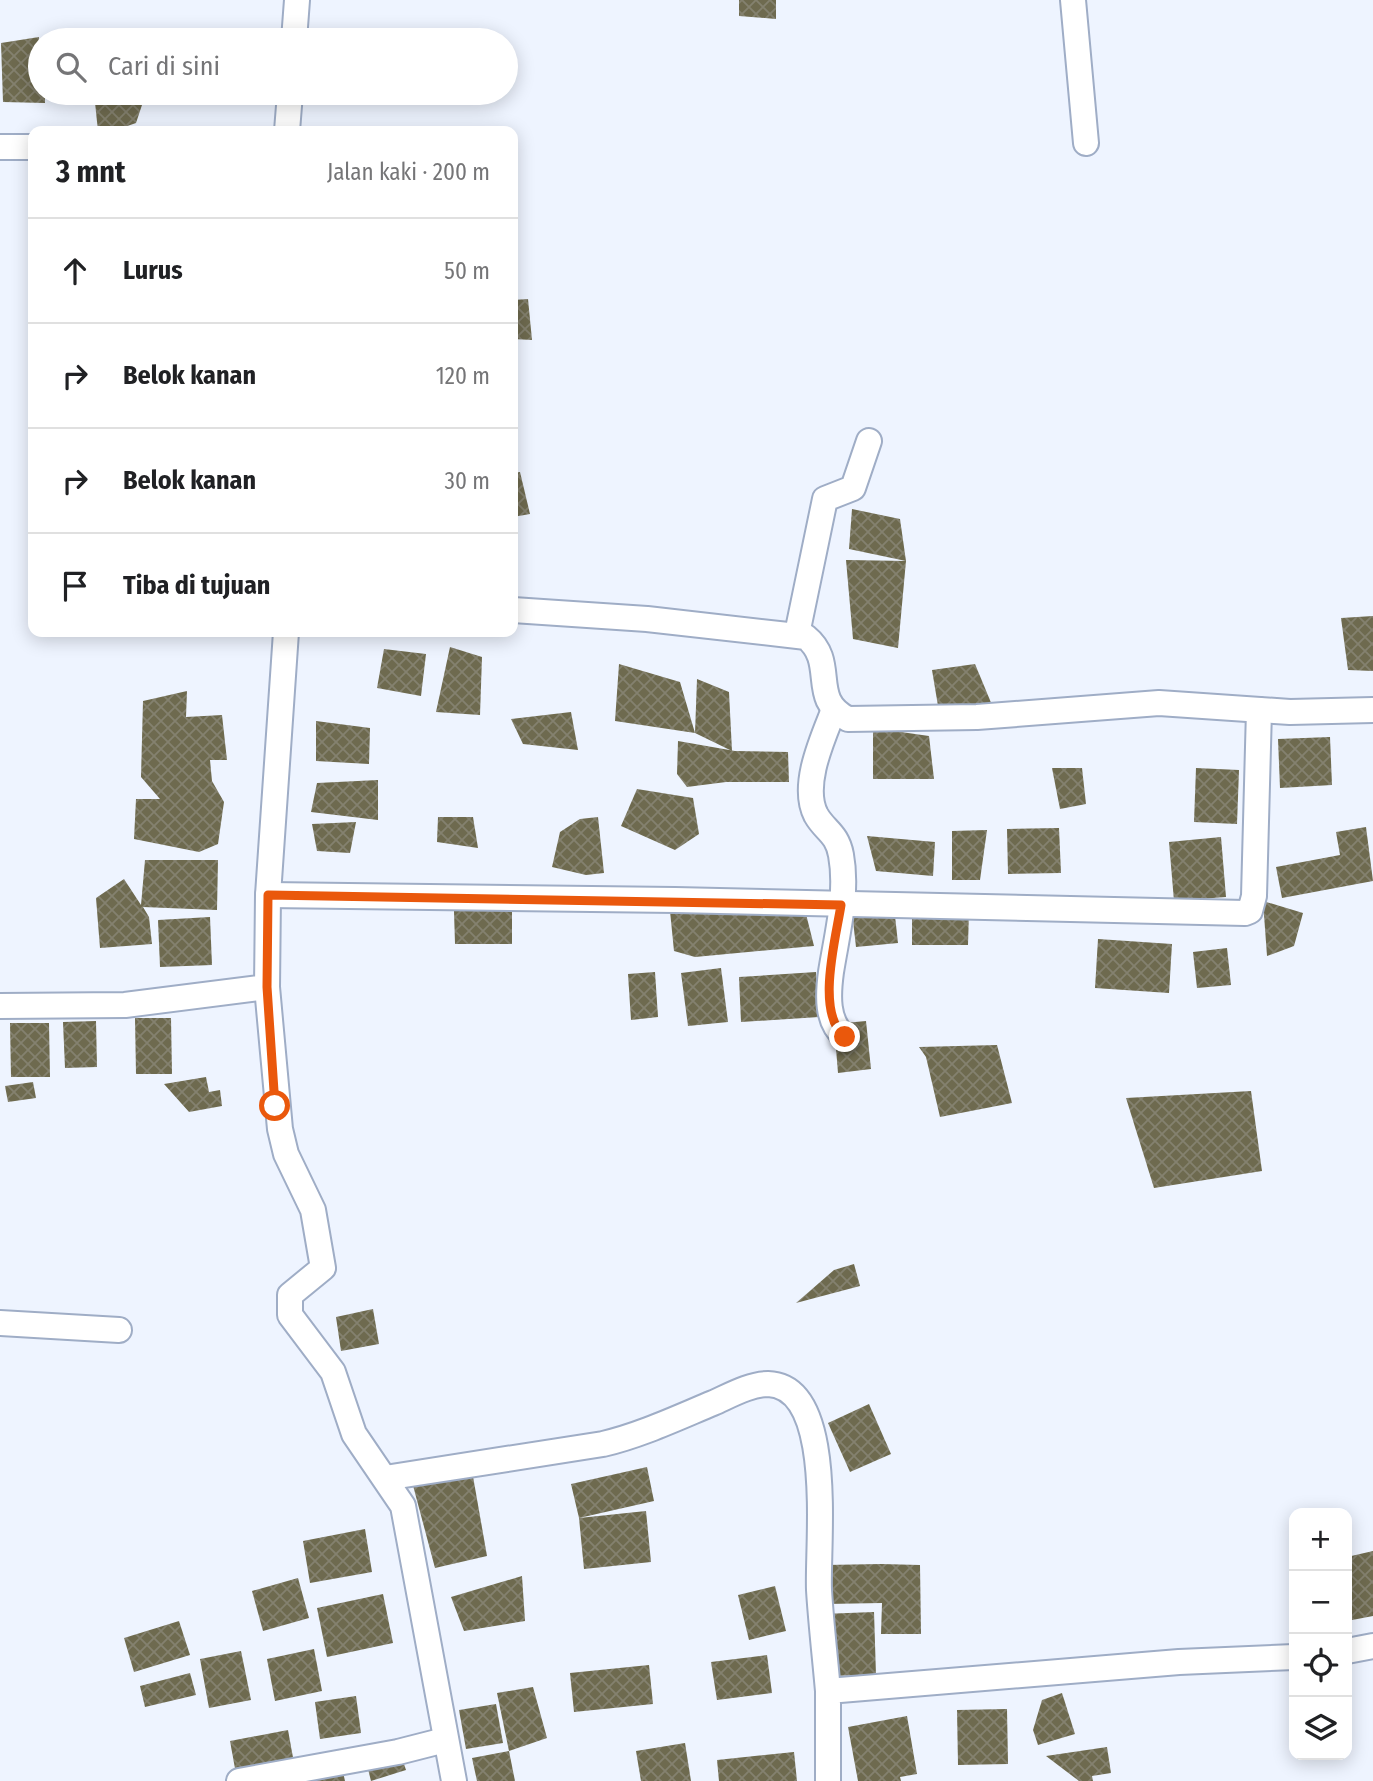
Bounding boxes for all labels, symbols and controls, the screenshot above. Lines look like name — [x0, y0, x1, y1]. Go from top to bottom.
search box — [28, 28, 518, 105]
icon: search — [52, 48, 90, 86]
text: Cari di sini — [108, 51, 220, 82]
text: 3 mnt — [56, 154, 126, 190]
text: Jalan kaki · 200 m — [327, 158, 490, 186]
icon: ahead — [56, 252, 94, 290]
text: Lurus — [123, 255, 183, 286]
text: 50 m — [444, 257, 490, 285]
icon: right — [56, 357, 94, 395]
text: Belok kanan — [123, 360, 256, 391]
text: 120 m — [436, 362, 490, 390]
icon: right — [56, 462, 94, 500]
text: Belok kanan — [123, 465, 256, 496]
text: 30 m — [445, 467, 490, 495]
icon: arrive — [56, 567, 94, 605]
text: Tiba di tujuan — [123, 570, 270, 601]
route end — [829, 1021, 860, 1052]
route start — [259, 1090, 290, 1121]
map controls — [1289, 1508, 1352, 1760]
button: + — [1289, 1508, 1352, 1571]
button: − — [1289, 1571, 1352, 1634]
button: locate — [1289, 1634, 1352, 1697]
button: layers — [1289, 1697, 1352, 1760]

